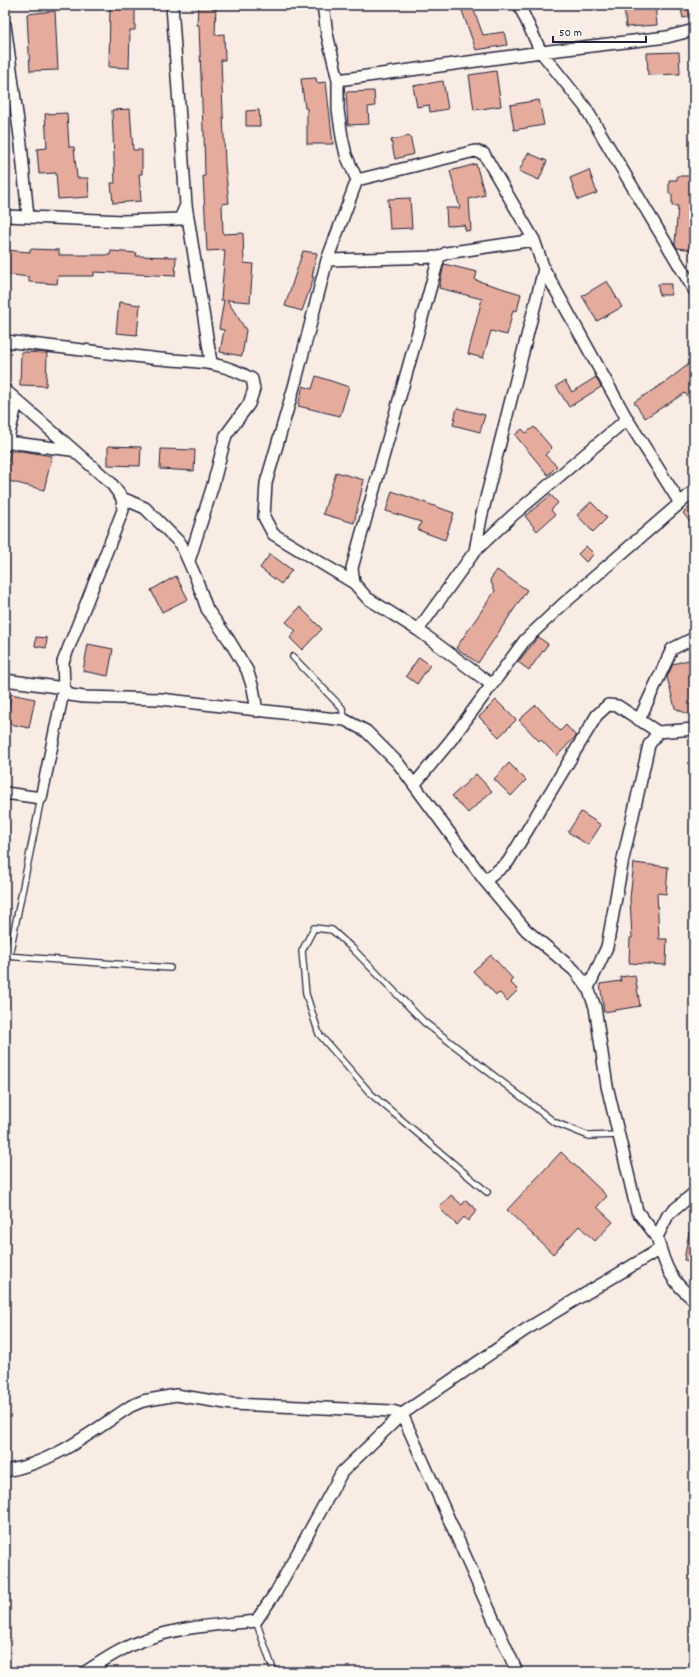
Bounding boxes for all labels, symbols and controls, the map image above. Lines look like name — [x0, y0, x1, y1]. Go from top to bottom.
scale bar — [553, 18, 646, 44]
text: 50 m — [559, 25, 582, 42]

